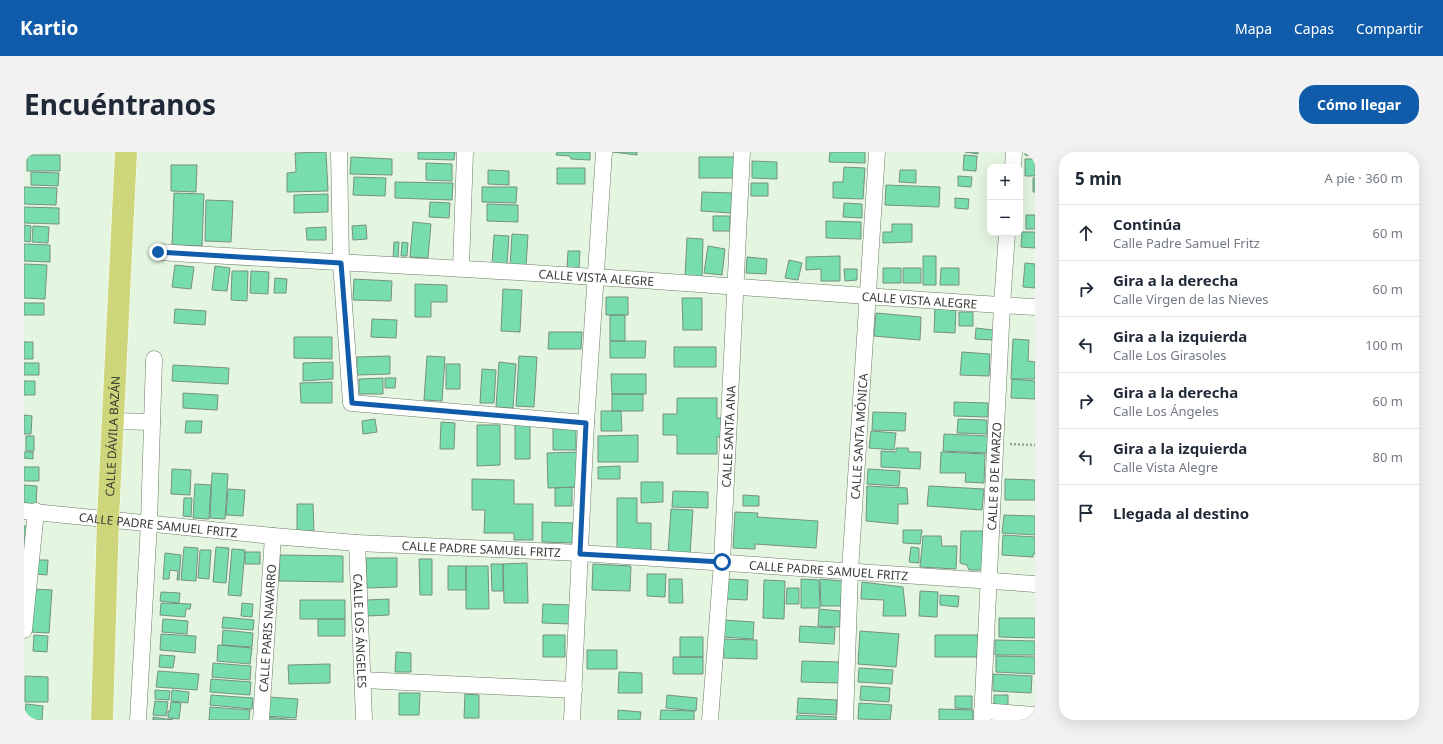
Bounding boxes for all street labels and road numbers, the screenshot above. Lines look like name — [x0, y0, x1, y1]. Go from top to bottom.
street label: CALLE VISTA ALEGRE — [538, 265, 655, 289]
street label: CALLE VISTA ALEGRE — [861, 287, 978, 312]
street label: CALLE SANTA MÓNICA — [846, 372, 871, 500]
street label: CALLE DÁVILA BAZÁN — [101, 375, 124, 497]
street label: CALLE SANTA ANA — [717, 385, 739, 488]
street label: CALLE 8 DE MARZO — [983, 422, 1005, 531]
street label: CALLE PADRE SAMUEL FRITZ — [78, 508, 239, 541]
street label: CALLE PADRE SAMUEL FRITZ — [401, 537, 561, 561]
street label: CALLE PADRE SAMUEL FRITZ — [749, 556, 909, 584]
street label: CALLE PARIS NAVARRO — [254, 564, 280, 693]
street label: CALLE LOS ÁNGELES — [350, 573, 371, 689]

